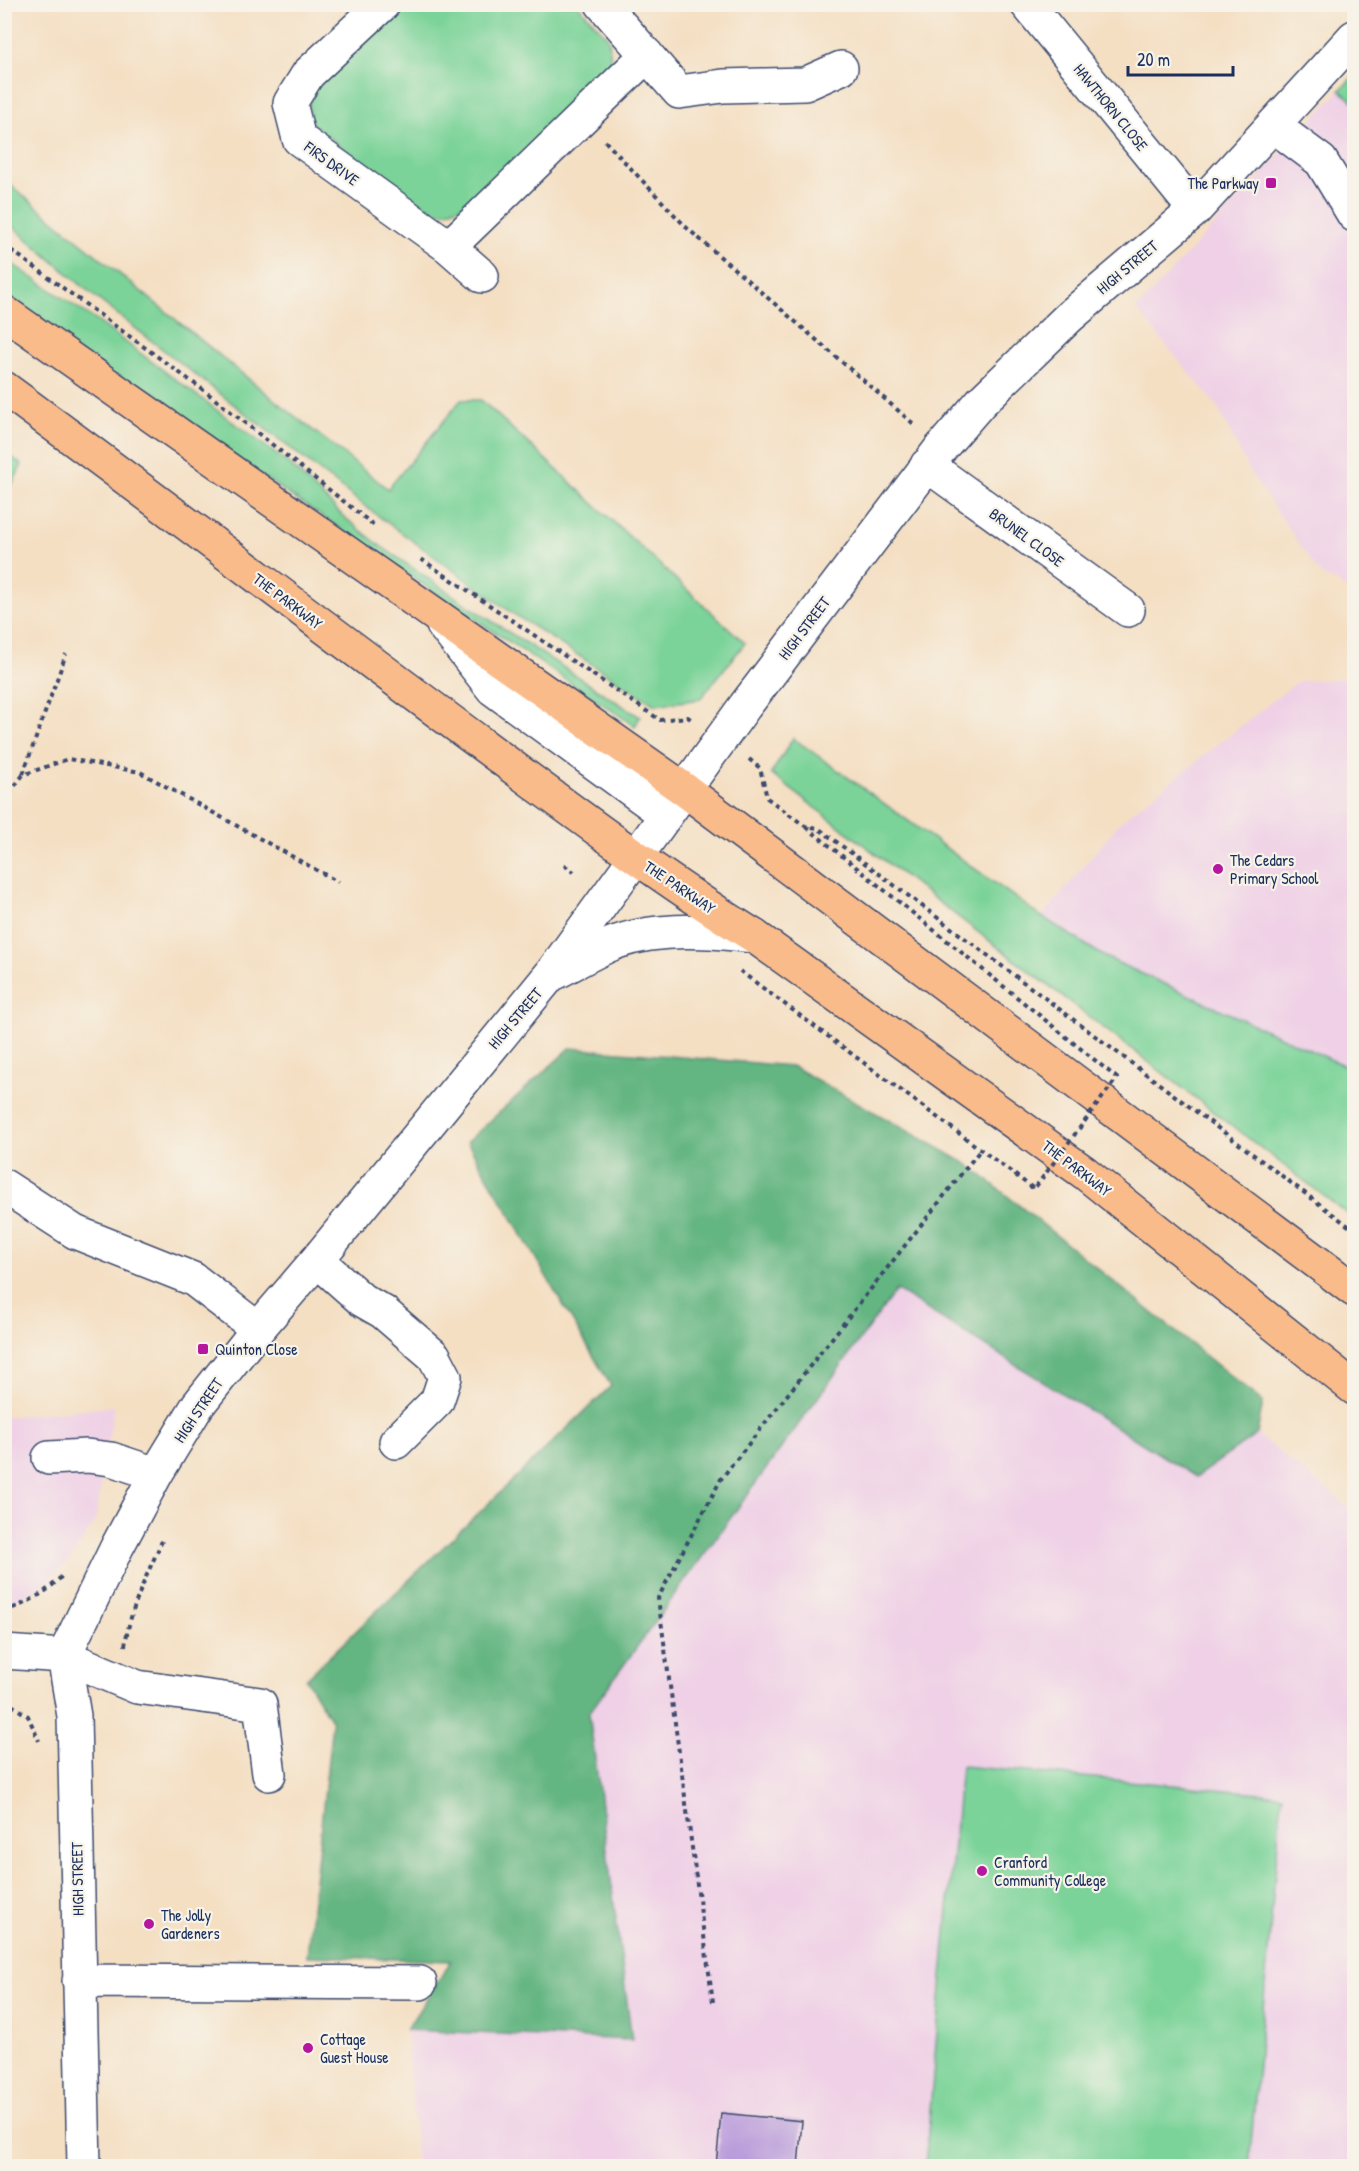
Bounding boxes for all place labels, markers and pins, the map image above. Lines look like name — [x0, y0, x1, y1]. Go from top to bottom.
place label: The Parkway — [1188, 172, 1259, 194]
marker: The Parkway — [1264, 176, 1278, 190]
place label: The Cedars Primary School — [1230, 849, 1319, 889]
marker: The Cedars Primary School — [1211, 862, 1225, 876]
place label: Quinton Close — [215, 1338, 298, 1360]
marker: Quinton Close — [196, 1342, 210, 1356]
place label: Cranford Community College — [994, 1851, 1107, 1891]
marker: Cranford Community College — [975, 1864, 989, 1878]
place label: The Jolly Gardeners — [161, 1904, 220, 1944]
marker: The Jolly Gardeners — [142, 1917, 156, 1931]
place label: Cottage Guest House — [320, 2028, 389, 2068]
marker: Cottage Guest House — [301, 2041, 315, 2055]

